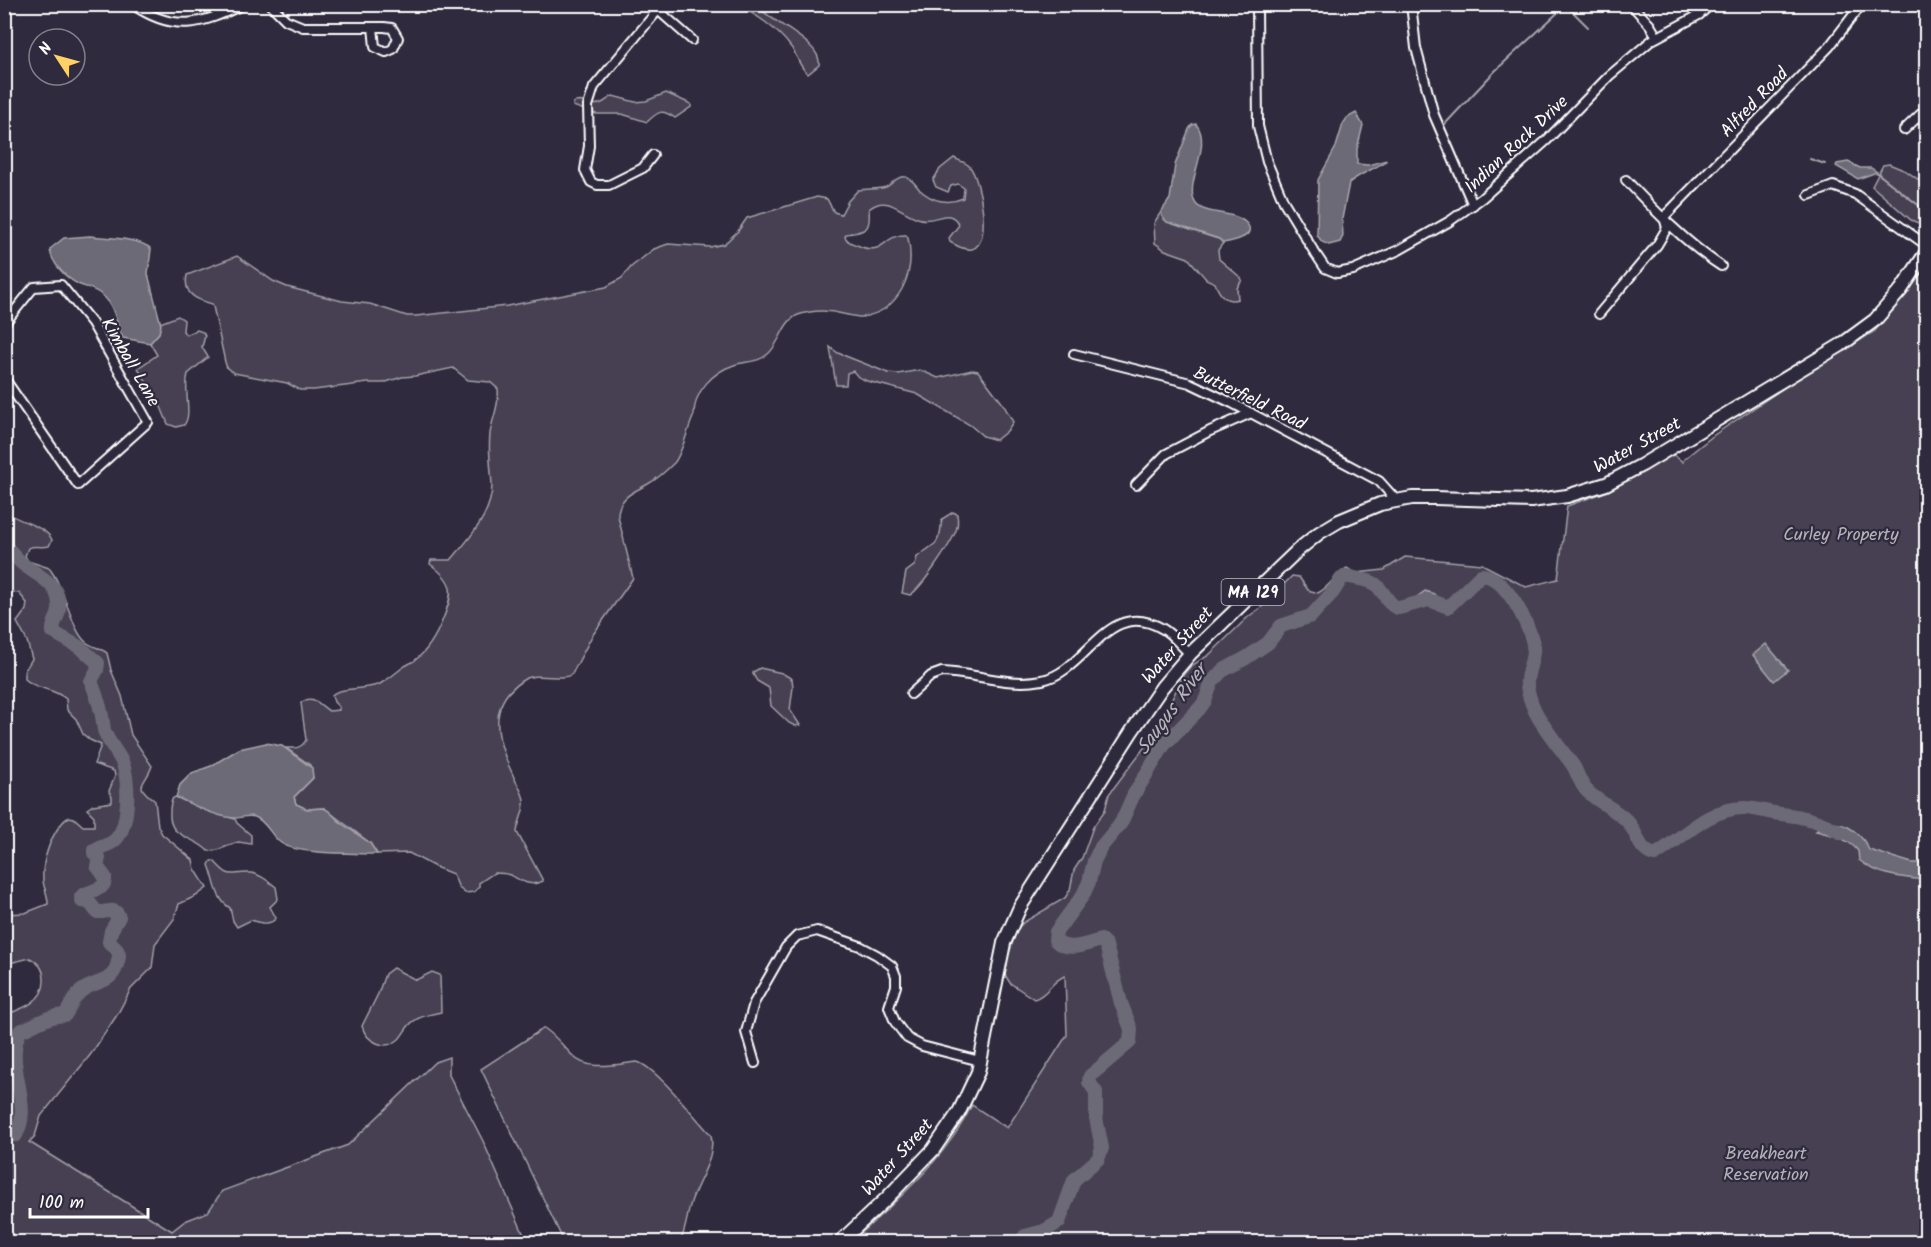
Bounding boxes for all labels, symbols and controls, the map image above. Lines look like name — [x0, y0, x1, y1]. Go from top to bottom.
north arrow — [27, 27, 87, 87]
text: N — [33, 38, 59, 61]
street label: Alfred Road — [1714, 60, 1797, 145]
street label: Indian Rock Drive — [1458, 89, 1576, 201]
street label: Kimball Lane — [92, 313, 167, 413]
street label: Butterfield Road — [1188, 359, 1312, 440]
street label: Water Street — [1589, 410, 1688, 482]
park label: Curley Property — [1783, 521, 1899, 550]
road number: MA 129 — [1222, 579, 1284, 605]
street label: Water Street — [1135, 600, 1222, 692]
water label: Saugus River — [1129, 654, 1219, 762]
street label: Water Street — [855, 1112, 942, 1204]
park label: Breakheart Reservation — [1723, 1140, 1809, 1190]
scale bar — [30, 1181, 148, 1219]
text: 100 m — [39, 1189, 84, 1218]

